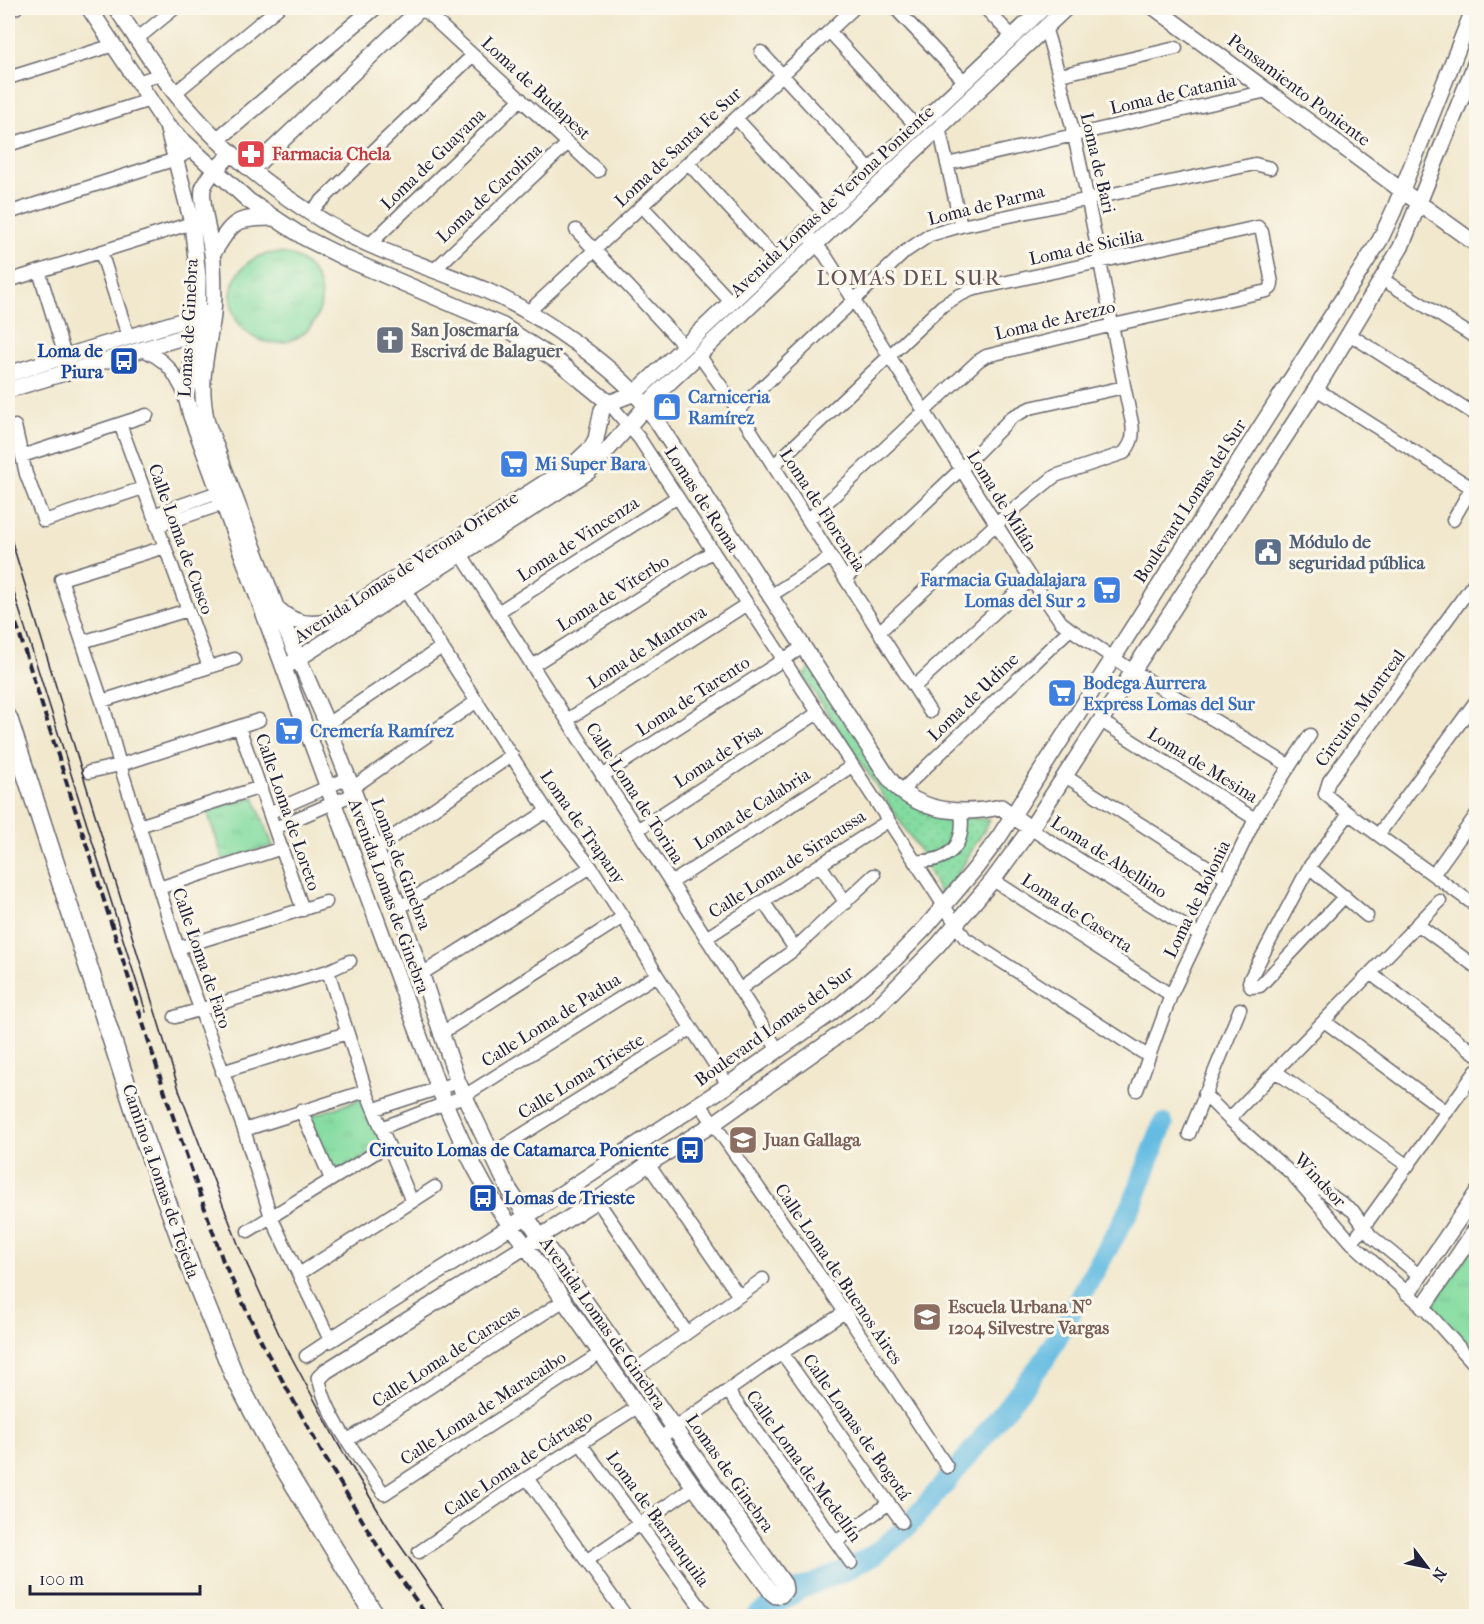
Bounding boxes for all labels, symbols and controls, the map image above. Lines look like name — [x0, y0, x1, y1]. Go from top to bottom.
street label: Pensamiento Poniente — [1223, 30, 1374, 151]
street label: Loma de Budapest — [477, 32, 595, 145]
street label: Loma de Catania — [1108, 70, 1239, 119]
street label: Loma de Santa Fe Sur — [611, 83, 746, 212]
street label: Avenida Lomas de Verona Poniente — [725, 101, 939, 302]
street label: Loma de Guayana — [377, 104, 490, 215]
street label: Loma de Bari — [1076, 111, 1119, 216]
pharmacy icon: Farmacia Chela — [235, 138, 267, 170]
street label: Loma de Carolina — [433, 139, 547, 247]
place label: Farmacia Chela — [271, 144, 391, 165]
street label: Loma de Parma — [926, 181, 1047, 230]
street label: Loma de Sicilia — [1027, 225, 1146, 270]
street label: Lomas de Ginebra — [174, 257, 203, 398]
district label: LOMAS DEL SUR — [817, 266, 1001, 290]
street label: Loma de Arezzo — [993, 296, 1117, 345]
place label: San Josemaría Escrivá de Balaguer — [411, 320, 563, 362]
church icon: San Josemaría Escrivá de Balaguer — [374, 324, 406, 356]
place label: Loma de Piura — [37, 341, 104, 383]
bus stop icon: Loma de Piura — [108, 345, 140, 377]
place label: Carniceria Ramírez — [688, 387, 771, 429]
shop icon: Carniceria Ramírez — [651, 391, 683, 423]
street label: Boulevard Lomas del Sur — [1130, 415, 1251, 587]
street label: Lomas de Roma — [660, 443, 744, 557]
street label: Loma de Florencia — [775, 445, 870, 576]
street label: Loma de Milán — [962, 447, 1041, 556]
supermarket icon: Mi Super Bara — [498, 448, 530, 480]
place label: Mi Super Bara — [534, 454, 647, 475]
street label: Calle Loma de Cusco — [144, 461, 218, 617]
street label: Avenida Lomas de Verona Oriente — [289, 487, 522, 648]
street label: Loma de Vincenza — [514, 492, 644, 587]
place label: Módulo de seguridad pública — [1288, 532, 1425, 574]
public building icon: Módulo de seguridad pública — [1252, 536, 1284, 568]
street label: Loma de Viterbo — [553, 551, 673, 636]
place label: Farmacia Guadalajara Lomas del Sur 2 — [919, 570, 1087, 612]
supermarket icon: Farmacia Guadalajara Lomas del Sur 2 — [1091, 574, 1123, 606]
street label: Loma de Mantova — [584, 601, 711, 694]
street label: Circuito Montreal — [1311, 646, 1410, 771]
street label: Loma de Udine — [924, 649, 1023, 746]
street label: Loma de Tarento — [633, 652, 754, 741]
place label: Bodega Aurrera Express Lomas del Sur — [1083, 673, 1255, 715]
supermarket icon: Bodega Aurrera Express Lomas del Sur — [1046, 677, 1078, 709]
supermarket icon: Cremería Ramírez — [273, 715, 305, 747]
street label: Calle Loma de Torina — [581, 719, 688, 868]
street label: Loma de Pisa — [670, 720, 767, 793]
place label: Cremería Ramírez — [310, 721, 454, 742]
street label: Loma de Mesina — [1144, 723, 1262, 808]
street label: Calle Loma de Loreto — [251, 731, 324, 893]
street label: Loma de Calabria — [690, 764, 815, 855]
street label: Loma de Trapany — [536, 766, 630, 889]
street label: Avenida Lomas de Ginebra — [343, 795, 434, 997]
street label: Lomas de Ginebra — [366, 796, 435, 933]
street label: Calle Loma de Siracussa — [705, 805, 870, 923]
street label: Loma de Abellino — [1047, 812, 1171, 903]
street label: Loma de Bolonia — [1160, 836, 1235, 961]
street label: Loma de Caserta — [1017, 870, 1137, 957]
street label: Calle Loma de Faro — [168, 885, 235, 1031]
street label: Boulevard Lomas del Sur — [691, 962, 858, 1091]
street label: Calle Loma de Padua — [478, 969, 625, 1072]
street label: Calle Loma Trieste — [514, 1029, 648, 1124]
street label: Camino a Lomas de Tejeda — [117, 1081, 204, 1282]
school or university icon: Juan Gallaga — [727, 1124, 759, 1156]
place label: Juan Gallaga — [762, 1130, 861, 1151]
bus stop icon: Circuito Lomas de Catamarca Poniente — [674, 1134, 706, 1166]
place label: Circuito Lomas de Catamarca Poniente — [369, 1140, 669, 1161]
street label: Windsor — [1289, 1148, 1350, 1212]
street label: Calle Loma de Buenos Aires — [770, 1180, 907, 1369]
bus stop icon: Lomas de Trieste — [467, 1182, 499, 1214]
place label: Lomas de Trieste — [504, 1188, 635, 1209]
street label: Avenida Lomas de Ginebra — [535, 1232, 670, 1414]
place label: Escuela Urbana N° 1204 Silvestre Vargas — [948, 1297, 1110, 1339]
street label: Calle Loma de Caracas — [368, 1301, 524, 1412]
school or university icon: Escuela Urbana N° 1204 Silvestre Vargas — [911, 1301, 943, 1333]
street label: Calle Loma de Maracaibo — [396, 1347, 570, 1470]
street label: Calle Lomas de Bogotá — [798, 1350, 915, 1505]
street label: Calle Loma de Medellín — [742, 1386, 866, 1547]
street label: Calle Loma de Cártago — [440, 1406, 596, 1521]
street label: Lomas de Ginebra — [681, 1410, 778, 1537]
street label: Loma de Barranquila — [602, 1448, 714, 1591]
north arrow — [1397, 1537, 1457, 1597]
scale bar — [30, 1558, 200, 1596]
text: N — [1428, 1565, 1451, 1586]
text: 100 m — [39, 1569, 84, 1590]

